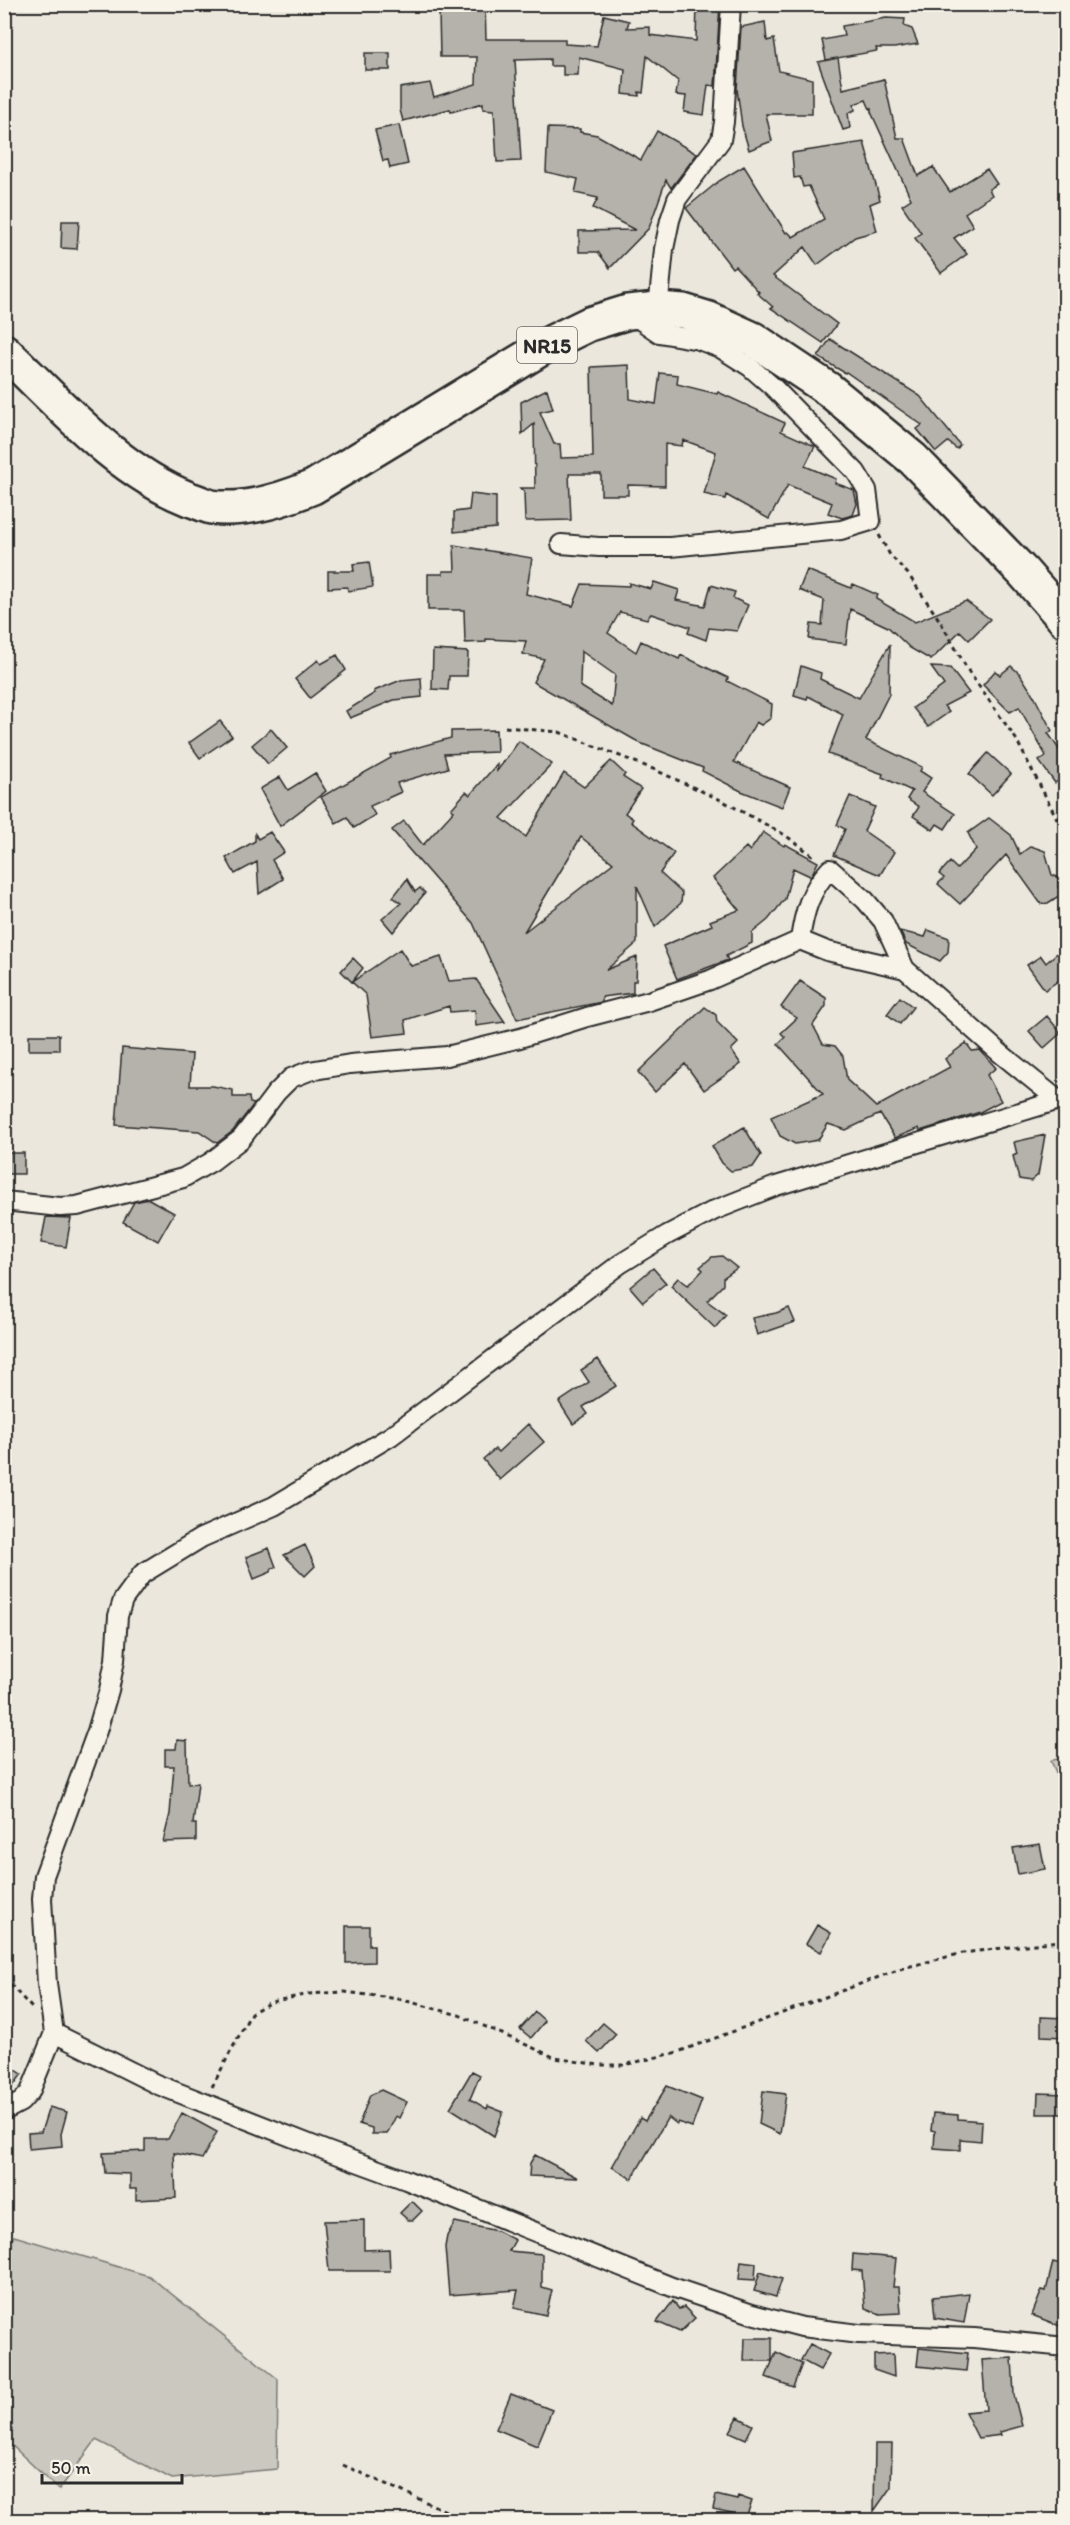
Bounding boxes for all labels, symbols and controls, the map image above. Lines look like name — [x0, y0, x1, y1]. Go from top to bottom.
road number: NR15 — [517, 327, 577, 363]
scale bar — [42, 2447, 182, 2485]
text: 50 m — [51, 2457, 91, 2479]

